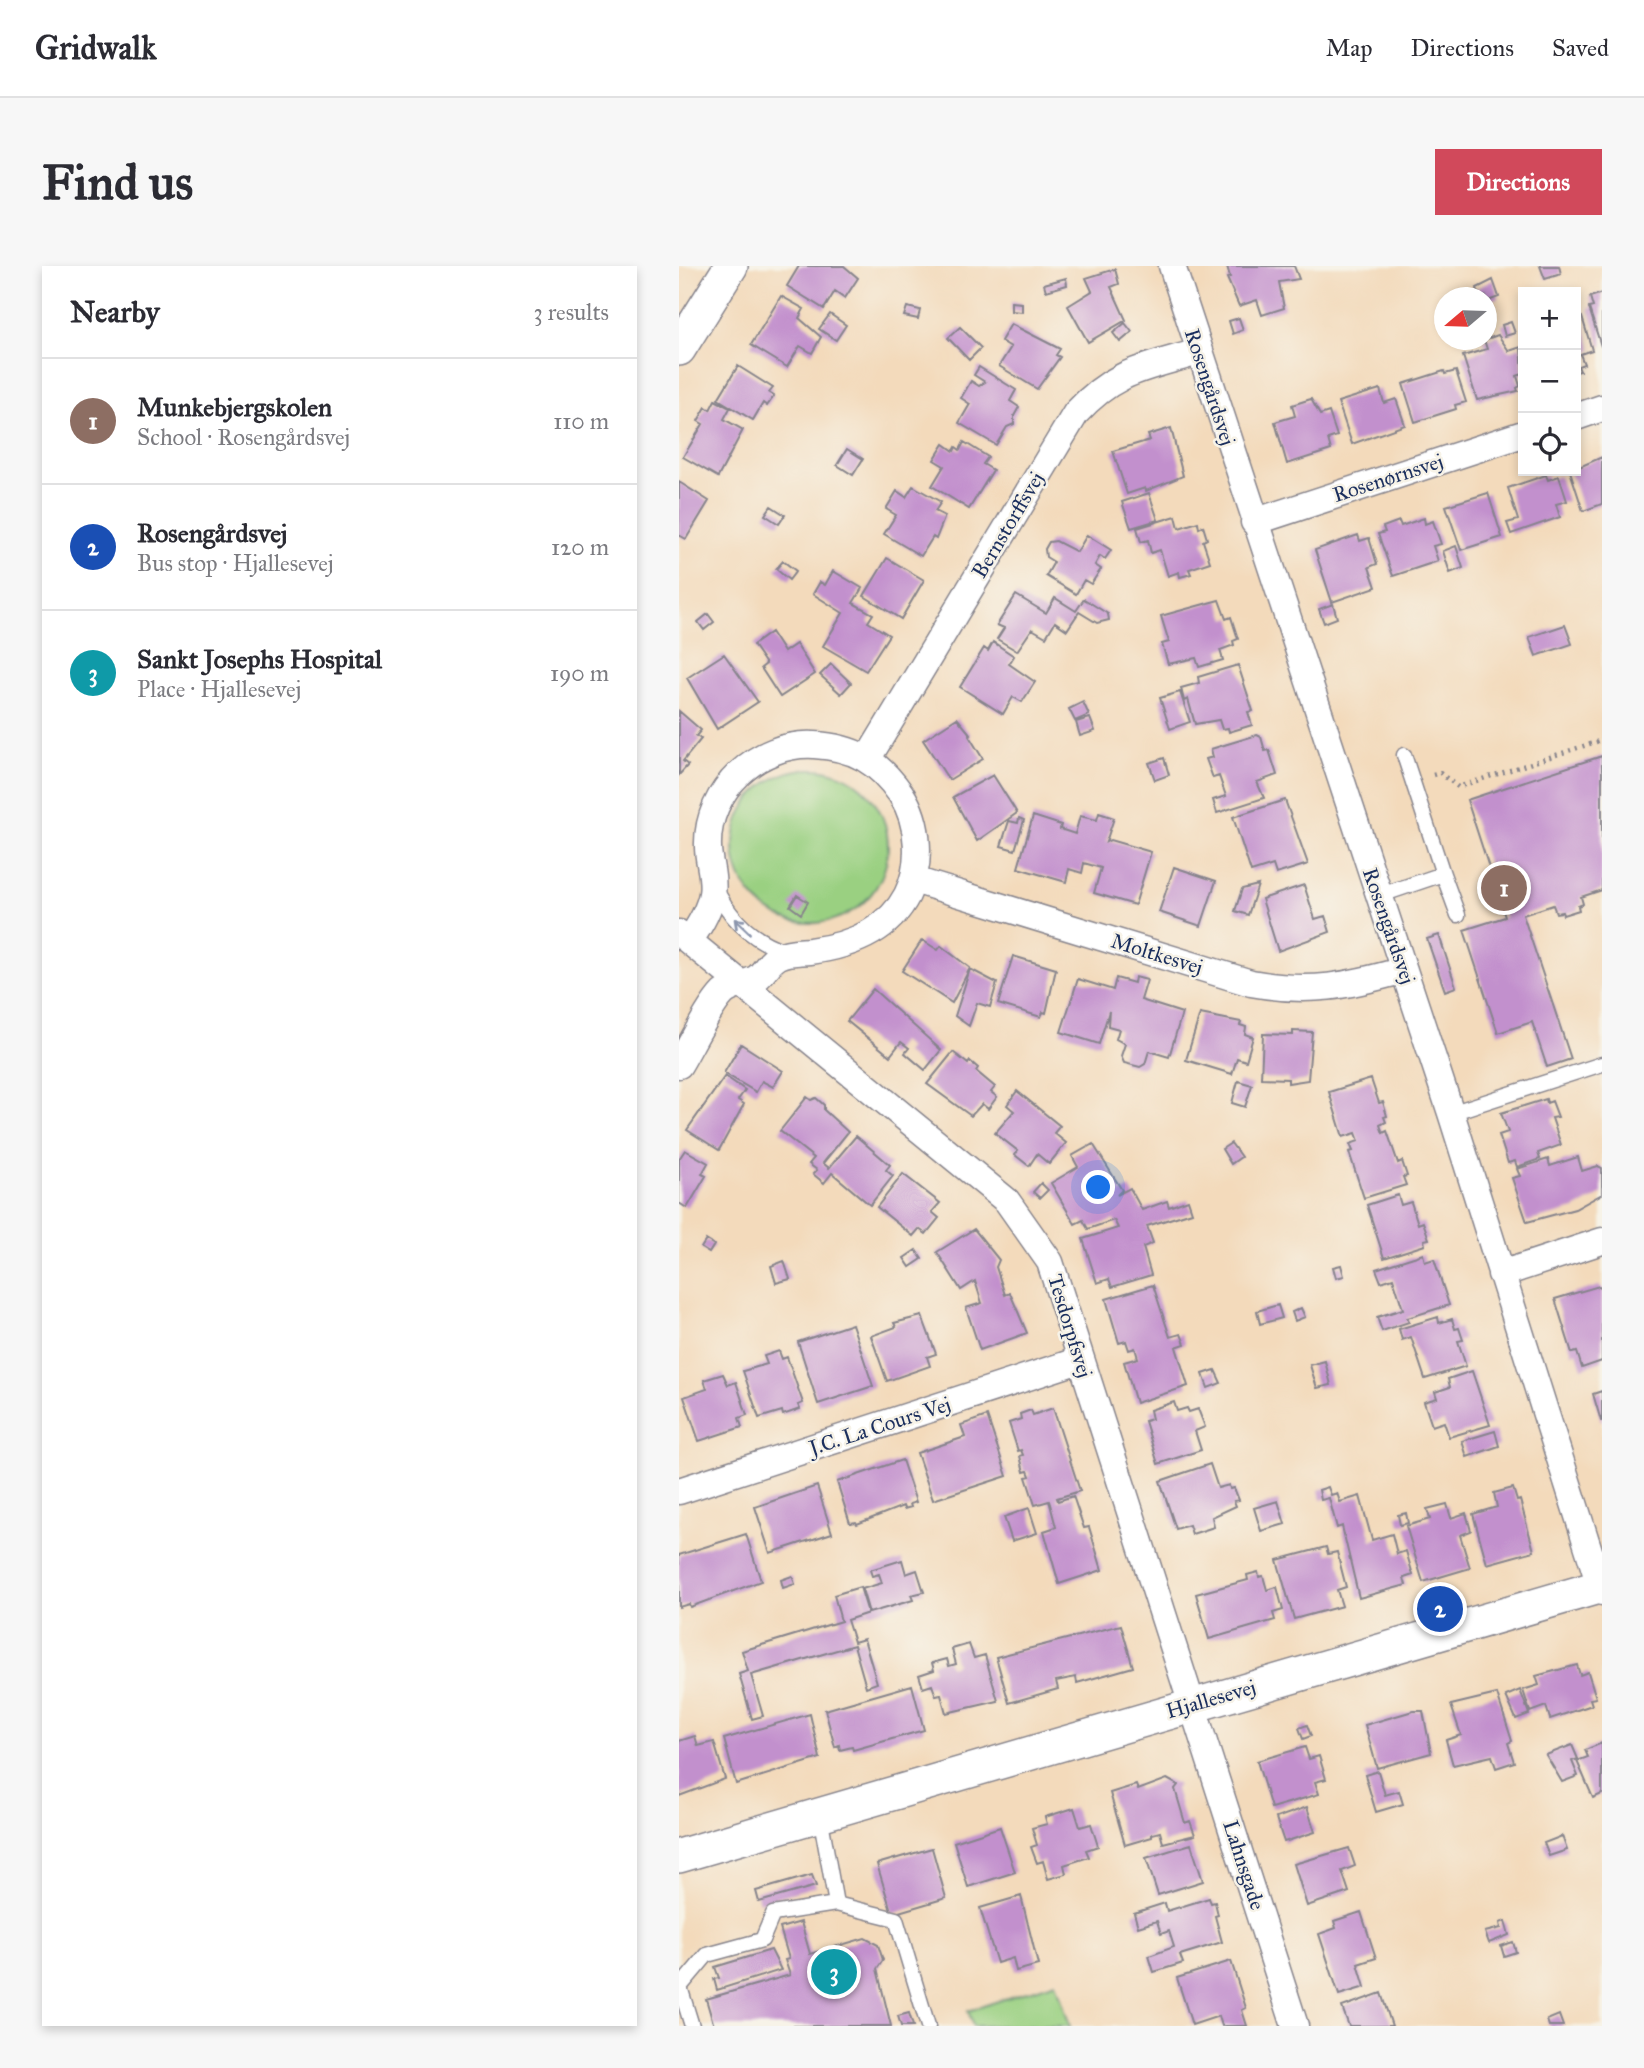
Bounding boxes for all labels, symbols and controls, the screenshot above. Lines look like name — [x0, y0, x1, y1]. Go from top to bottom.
text: Gridwalk — [35, 28, 157, 68]
text: Map — [1326, 33, 1373, 63]
text: Directions — [1411, 33, 1514, 63]
text: Saved — [1552, 33, 1609, 63]
button: Directions — [1435, 149, 1602, 215]
text: Find us — [42, 153, 193, 212]
north arrow — [1434, 287, 1497, 350]
map controls — [1518, 287, 1581, 476]
button: + — [1518, 287, 1581, 350]
text: Nearby — [70, 294, 160, 330]
text: 3 results — [533, 298, 609, 326]
street label: Rosengårdsvej — [1179, 325, 1241, 449]
button: − — [1518, 350, 1581, 413]
text: Munkebjergskolen — [137, 391, 332, 423]
text: 1 — [88, 407, 98, 435]
text: 110 m — [553, 407, 609, 435]
button: locate — [1518, 413, 1581, 476]
text: School · Rosengårdsvej — [137, 423, 350, 451]
street label: Rosenørnsvej — [1330, 448, 1446, 508]
street label: Bernstorffsvej — [966, 467, 1050, 583]
text: Rosengårdsvej — [137, 517, 287, 549]
text: 2 — [87, 533, 99, 561]
text: 120 m — [551, 533, 609, 561]
text: Bus stop · Hjallesevej — [137, 549, 334, 577]
text: Sankt Josephs Hospital — [137, 643, 382, 675]
text: 3 — [88, 659, 98, 687]
text: 190 m — [550, 659, 609, 687]
text: Place · Hjallesevej — [137, 675, 301, 703]
pin: 1 — [1481, 862, 1527, 914]
street label: Rosengårdsvej — [1357, 864, 1421, 988]
one-way arrow — [734, 918, 751, 935]
street label: Moltkesvej — [1108, 928, 1206, 980]
your location — [1081, 1170, 1115, 1204]
street label: Tesdorpfsvej — [1042, 1271, 1098, 1381]
street label: J.C. La Cours Vej — [804, 1391, 954, 1462]
pin: 2 — [1417, 1583, 1463, 1635]
street label: Hjallesevej — [1163, 1674, 1259, 1724]
street label: Lahnsgade — [1217, 1817, 1271, 1913]
pin: 3 — [811, 1946, 857, 1998]

